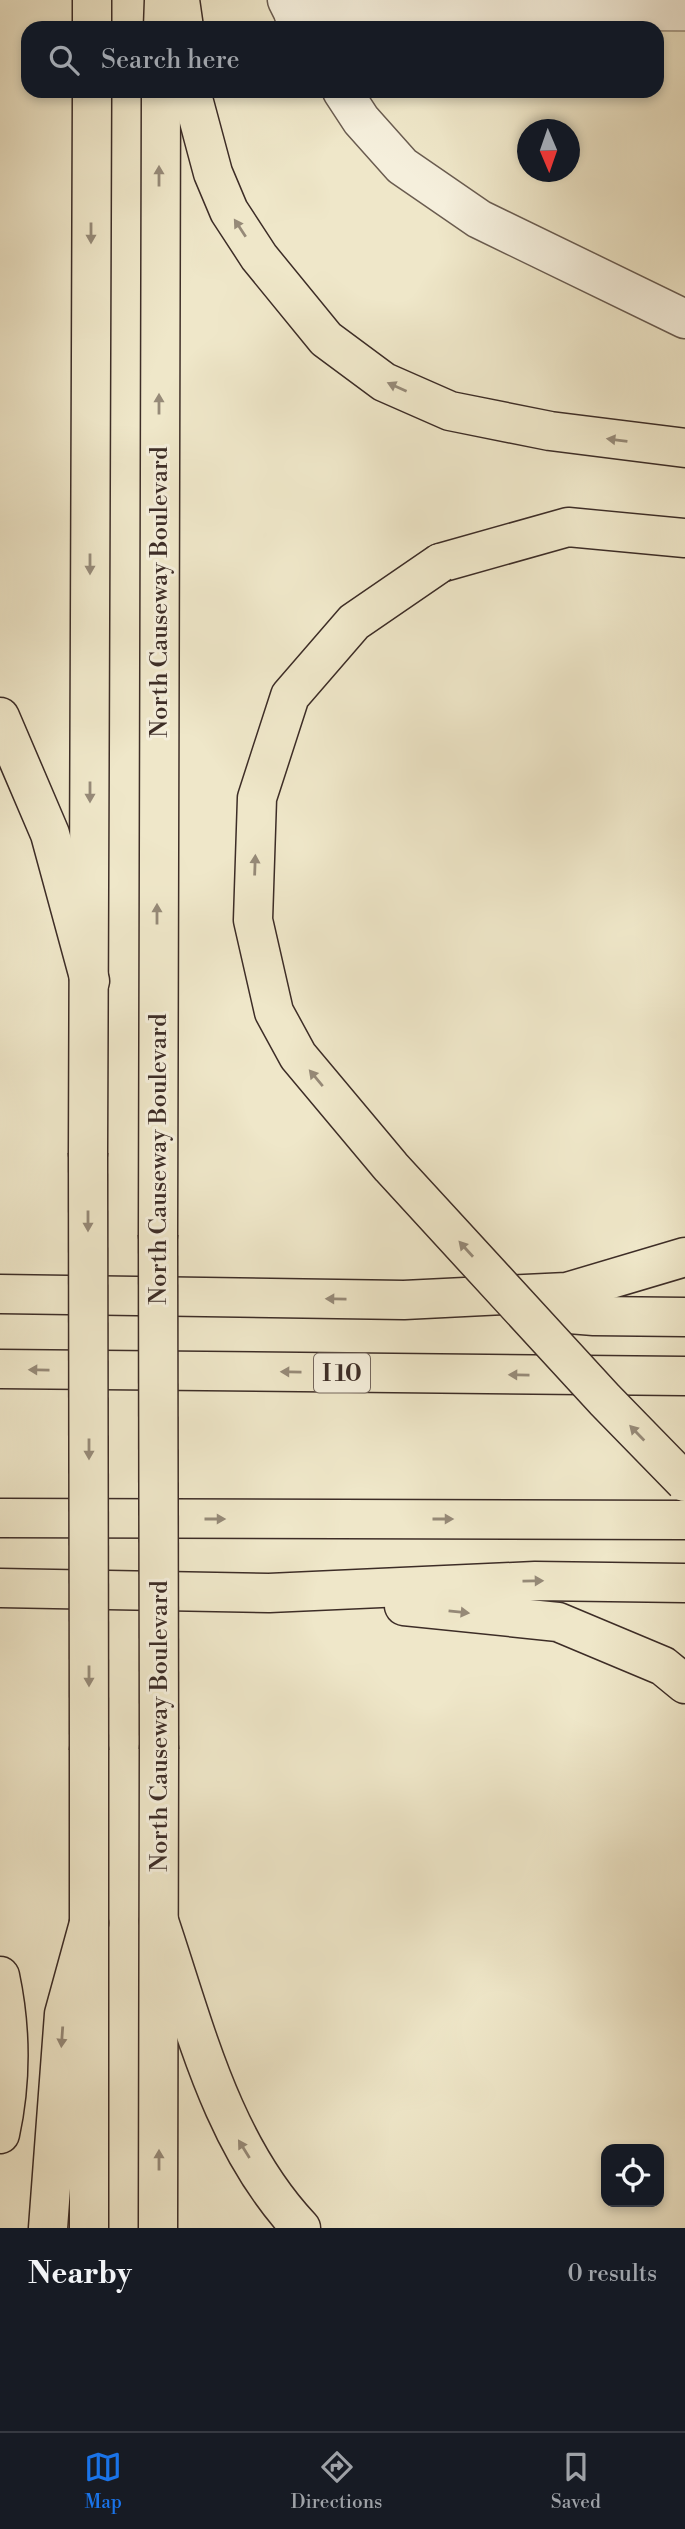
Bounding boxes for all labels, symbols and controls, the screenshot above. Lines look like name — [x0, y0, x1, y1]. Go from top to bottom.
search box — [21, 21, 664, 98]
icon: search — [45, 41, 83, 79]
text: Search here — [101, 44, 240, 76]
north arrow — [517, 119, 580, 182]
one-way arrow — [153, 165, 165, 187]
one-way arrow — [233, 218, 246, 237]
one-way arrow — [85, 222, 97, 244]
one-way arrow — [387, 381, 408, 392]
one-way arrow — [153, 393, 165, 415]
one-way arrow — [606, 434, 628, 445]
street label: North Causeway Boulevard — [145, 446, 175, 738]
one-way arrow — [84, 553, 96, 575]
one-way arrow — [84, 781, 96, 803]
one-way arrow — [249, 854, 260, 876]
one-way arrow — [152, 902, 163, 924]
street label: North Causeway Boulevard — [144, 1013, 174, 1305]
one-way arrow — [309, 1069, 324, 1086]
one-way arrow — [82, 1211, 94, 1233]
one-way arrow — [458, 1240, 474, 1258]
one-way arrow — [324, 1293, 346, 1305]
road number: I 10 — [314, 1354, 370, 1392]
one-way arrow — [28, 1364, 50, 1375]
one-way arrow — [280, 1366, 302, 1378]
one-way arrow — [508, 1369, 530, 1380]
one-way arrow — [629, 1425, 646, 1442]
one-way arrow — [83, 1438, 95, 1460]
one-way arrow — [204, 1513, 226, 1525]
one-way arrow — [432, 1513, 454, 1525]
one-way arrow — [523, 1576, 545, 1587]
street label: North Causeway Boulevard — [145, 1580, 175, 1872]
one-way arrow — [448, 1607, 470, 1618]
one-way arrow — [83, 1666, 95, 1688]
one-way arrow — [56, 2026, 67, 2048]
one-way arrow — [237, 2139, 250, 2158]
map controls — [601, 2144, 664, 2207]
button: locate — [601, 2144, 664, 2207]
one-way arrow — [153, 2149, 165, 2171]
text: Nearby — [28, 2255, 132, 2293]
text: 0 results — [567, 2260, 657, 2288]
tab: Map — [84, 2448, 122, 2514]
tab: Directions — [291, 2448, 382, 2514]
tab: Saved — [551, 2448, 601, 2514]

